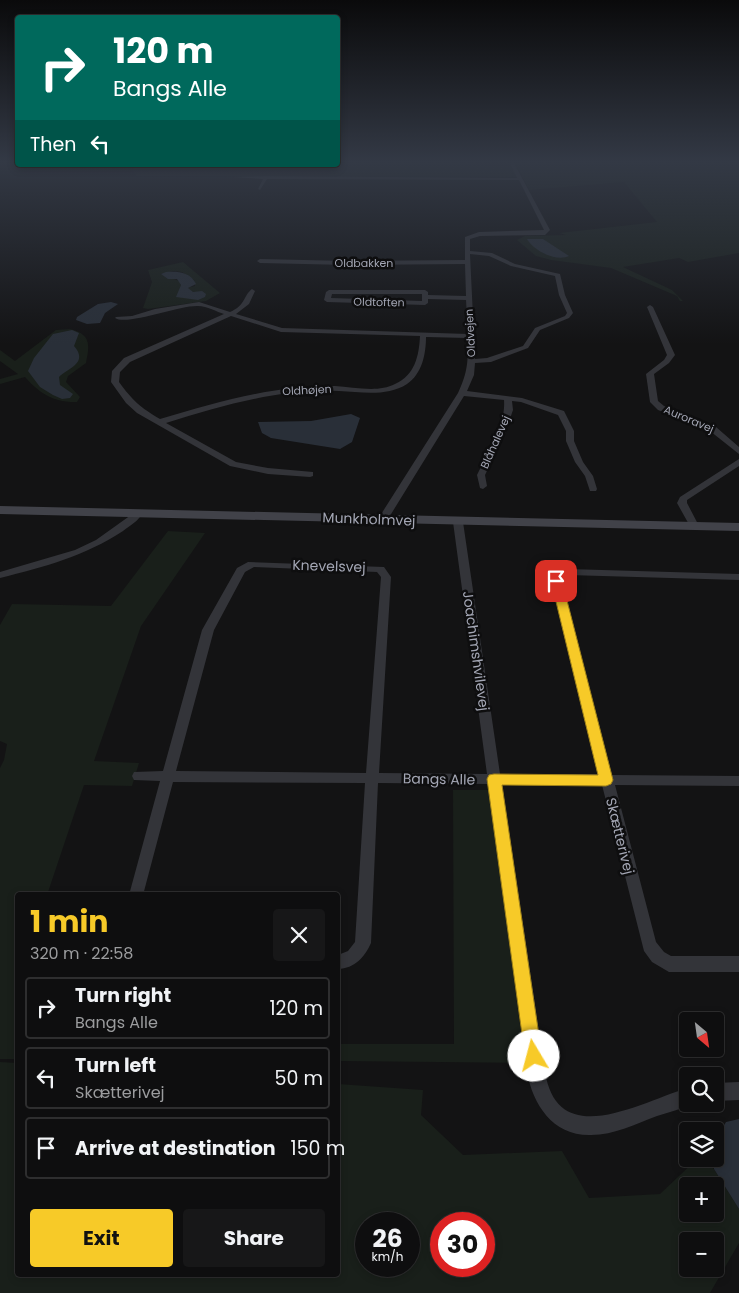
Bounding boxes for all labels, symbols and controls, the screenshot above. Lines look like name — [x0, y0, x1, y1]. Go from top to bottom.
text: 120 m — [113, 26, 213, 75]
icon: right — [30, 35, 95, 100]
text: Bangs Alle — [113, 73, 227, 104]
icon: left — [86, 130, 114, 158]
text: Then — [30, 131, 76, 158]
street label: Oldbakken — [335, 255, 393, 271]
street label: Oldtoften — [353, 294, 405, 310]
street label: Oldvejen — [461, 308, 479, 358]
street label: Oldhøjen — [282, 381, 332, 399]
street label: Auroravej — [662, 401, 717, 437]
street label: Blåhalevej — [476, 413, 514, 471]
street label: Munkholmvej — [322, 507, 416, 531]
street label: Knevelsvej — [292, 555, 366, 577]
pin — [535, 560, 577, 602]
icon: arrive — [542, 567, 570, 595]
street label: Joachimshvilevej — [458, 590, 494, 712]
street label: Bangs Alle — [403, 768, 476, 790]
street label: Skætterivej — [601, 796, 639, 876]
text: 1 min — [30, 900, 108, 943]
button: close — [273, 909, 325, 961]
text: 320 m · 22:58 — [30, 942, 133, 965]
text: Turn right — [75, 982, 171, 1009]
icon: right — [32, 994, 60, 1022]
text: 120 m — [269, 995, 323, 1022]
text: Bangs Alle — [75, 1011, 158, 1034]
north arrow — [679, 1012, 724, 1058]
map controls — [679, 1012, 724, 1277]
position arrow — [507, 1029, 559, 1081]
text: Turn left — [75, 1052, 156, 1079]
icon: left — [32, 1064, 60, 1092]
text: 50 m — [274, 1065, 323, 1092]
button: search — [679, 1067, 724, 1112]
text: Skætterivej — [75, 1081, 165, 1104]
button: layers — [679, 1122, 724, 1167]
icon: arrive — [32, 1134, 60, 1162]
text: Arrive at destination — [75, 1135, 276, 1162]
text: 150 m — [291, 1135, 345, 1162]
button: + — [679, 1177, 724, 1222]
button: Exit — [30, 1209, 173, 1267]
button: Share — [183, 1209, 325, 1267]
speed limit sign: 30 — [430, 1212, 495, 1277]
text: 26 — [372, 1221, 403, 1256]
button: − — [679, 1232, 724, 1277]
text: km/h — [372, 1248, 403, 1265]

